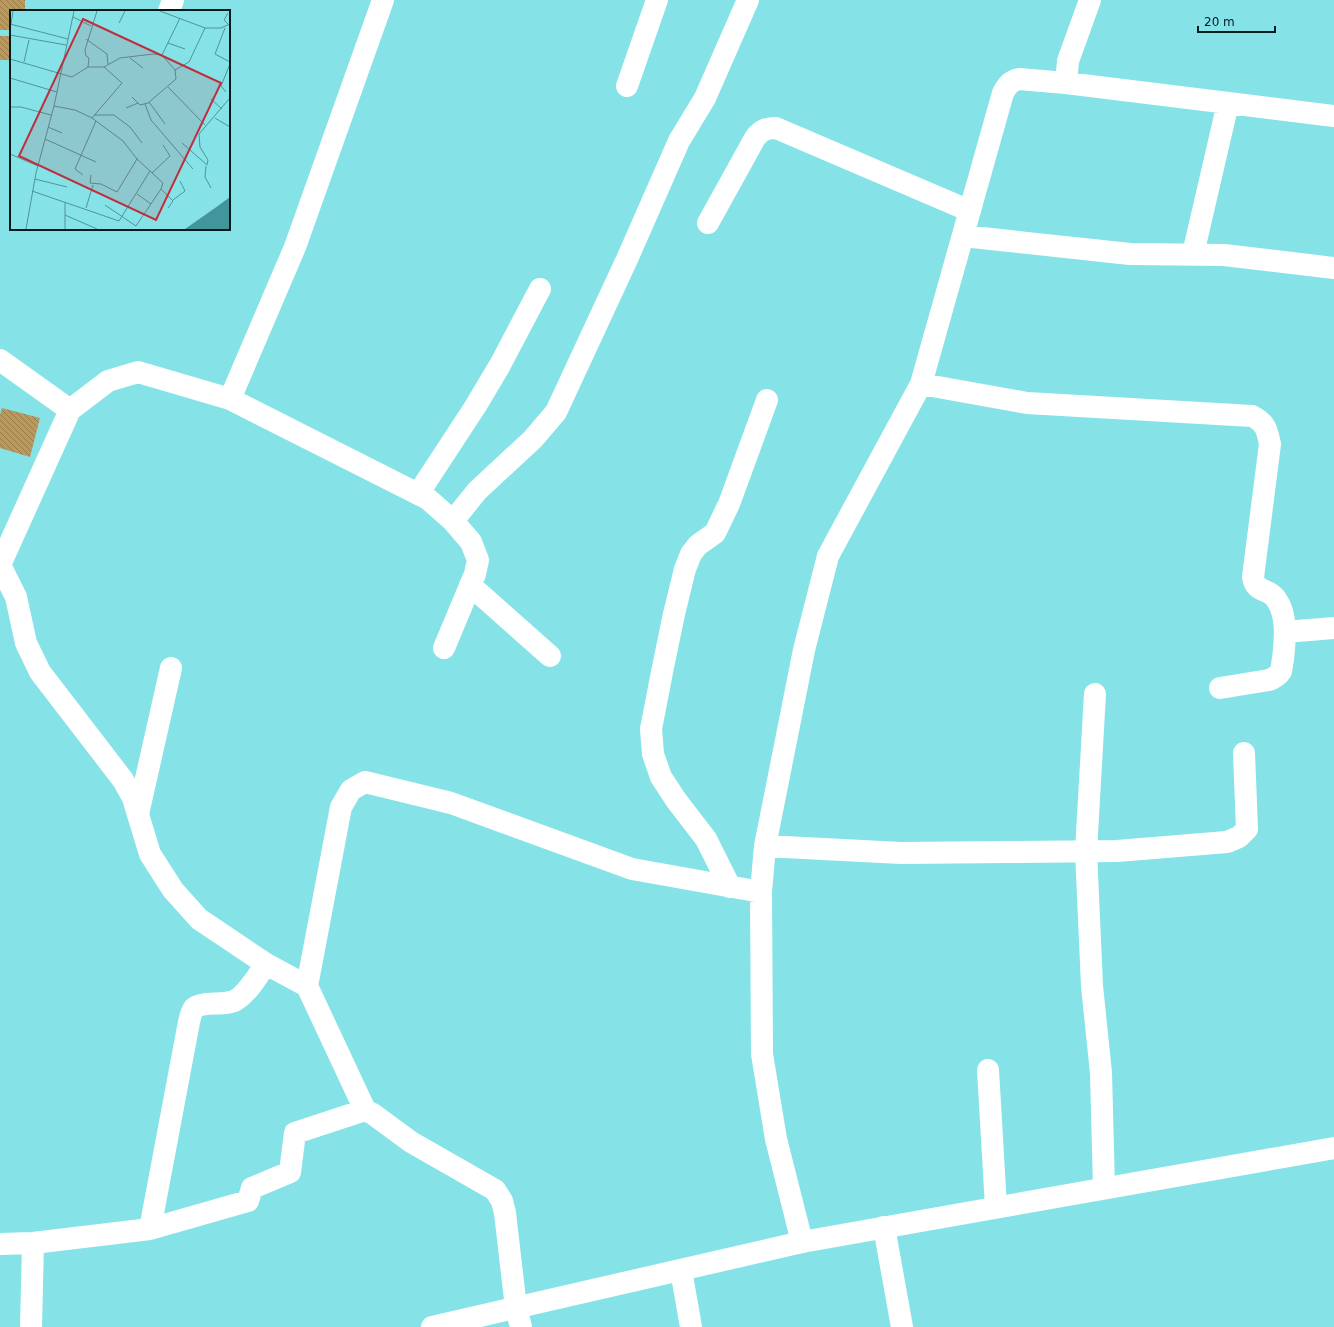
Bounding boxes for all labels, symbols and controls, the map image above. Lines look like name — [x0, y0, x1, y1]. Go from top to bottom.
scale bar — [1198, 8, 1275, 34]
inset map — [10, 10, 230, 230]
text: 20 m — [1204, 15, 1235, 29]

